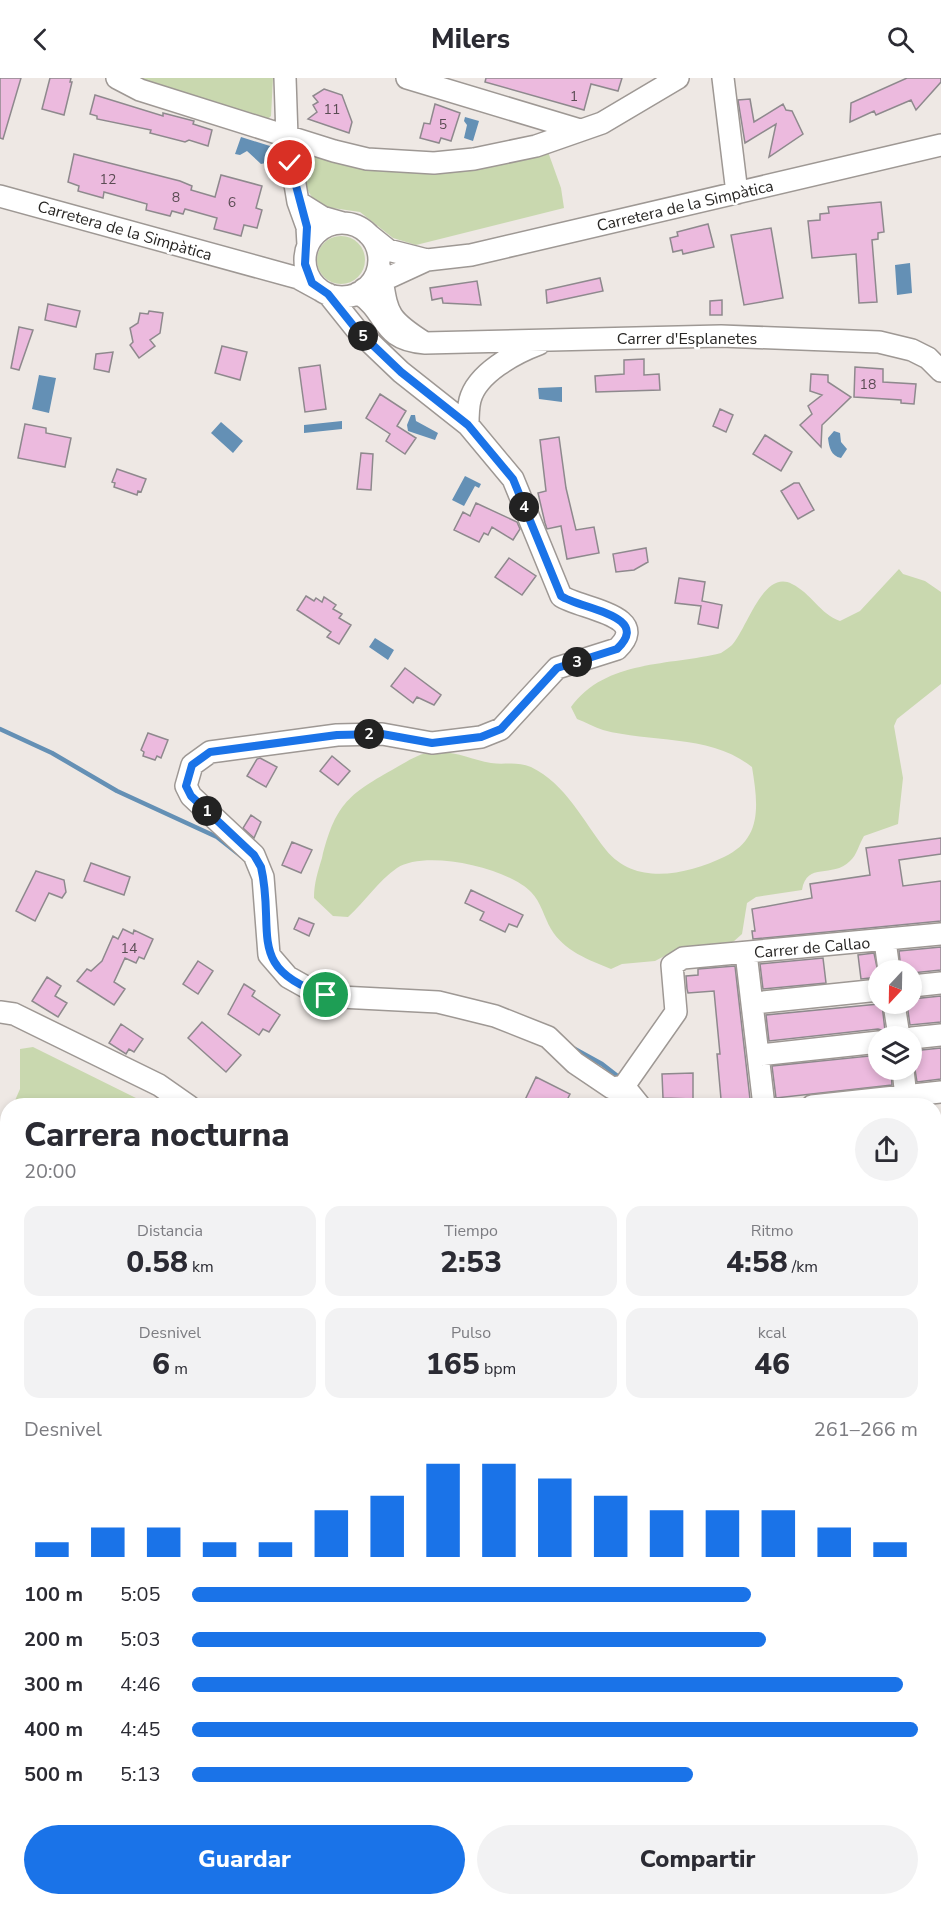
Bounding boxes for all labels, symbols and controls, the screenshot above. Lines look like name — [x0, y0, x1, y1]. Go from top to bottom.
text: Milers — [431, 21, 510, 58]
icon: back — [24, 23, 57, 56]
icon: search — [884, 23, 917, 56]
house number: 1 — [570, 87, 578, 106]
house number: 11 — [324, 100, 340, 119]
house number: 5 — [439, 115, 447, 134]
pin — [264, 137, 315, 188]
icon: check — [273, 146, 306, 179]
house number: 12 — [100, 170, 116, 189]
street label: Carretera de la Simpàtica — [595, 175, 776, 237]
house number: 8 — [172, 188, 180, 207]
house number: 6 — [228, 193, 236, 212]
street label: Carretera de la Simpàtica — [35, 195, 215, 266]
pin: 5 — [348, 321, 378, 351]
text: 5 — [358, 325, 368, 347]
street label: Carrer d'Esplanetes — [617, 328, 757, 350]
house number: 18 — [860, 375, 876, 394]
pin: 4 — [509, 492, 539, 522]
text: 4 — [519, 496, 529, 518]
pin: 3 — [562, 647, 592, 677]
text: 3 — [572, 651, 582, 673]
pin: 2 — [354, 719, 384, 749]
text: 2 — [364, 723, 374, 745]
pin: 1 — [192, 796, 222, 826]
text: 1 — [202, 800, 212, 822]
street label: Carrer de Callao — [753, 932, 871, 964]
house number: 14 — [121, 939, 137, 958]
north arrow — [868, 960, 922, 1014]
map controls — [868, 960, 922, 1080]
pin — [300, 969, 351, 1020]
icon: arrive — [309, 978, 342, 1011]
button: layers — [868, 1026, 922, 1080]
text: Carrera nocturna — [24, 1113, 290, 1158]
button: share — [855, 1118, 918, 1181]
text: 20:00 — [24, 1158, 77, 1185]
text: Distancia — [137, 1220, 203, 1242]
text: Tiempo — [444, 1220, 498, 1242]
text: Ritmo — [751, 1220, 793, 1242]
text: 0.58 — [126, 1242, 188, 1283]
text: 2:53 — [440, 1242, 502, 1283]
text: 4:58 — [726, 1242, 788, 1283]
text: km — [188, 1256, 214, 1278]
text: /km — [788, 1256, 818, 1278]
text: Desnivel — [139, 1322, 201, 1344]
text: Pulso — [451, 1322, 491, 1344]
text: kcal — [758, 1322, 786, 1344]
text: 6 — [152, 1344, 170, 1385]
text: 165 — [426, 1344, 480, 1385]
text: 46 — [754, 1344, 790, 1385]
text: m — [170, 1358, 188, 1380]
text: bpm — [480, 1358, 516, 1380]
text: Desnivel — [24, 1416, 102, 1443]
text: 261–266 m — [814, 1416, 918, 1443]
text: 100 m — [24, 1581, 83, 1608]
text: 5:05 — [120, 1581, 161, 1608]
text: 200 m — [24, 1626, 83, 1653]
text: 5:03 — [120, 1626, 161, 1653]
text: 300 m — [24, 1671, 83, 1698]
text: 4:46 — [120, 1671, 161, 1698]
text: 400 m — [24, 1716, 83, 1743]
text: 4:45 — [120, 1716, 161, 1743]
text: 500 m — [24, 1761, 83, 1788]
text: 5:13 — [120, 1761, 161, 1788]
button: Guardar — [24, 1825, 465, 1894]
button: Compartir — [477, 1825, 918, 1894]

